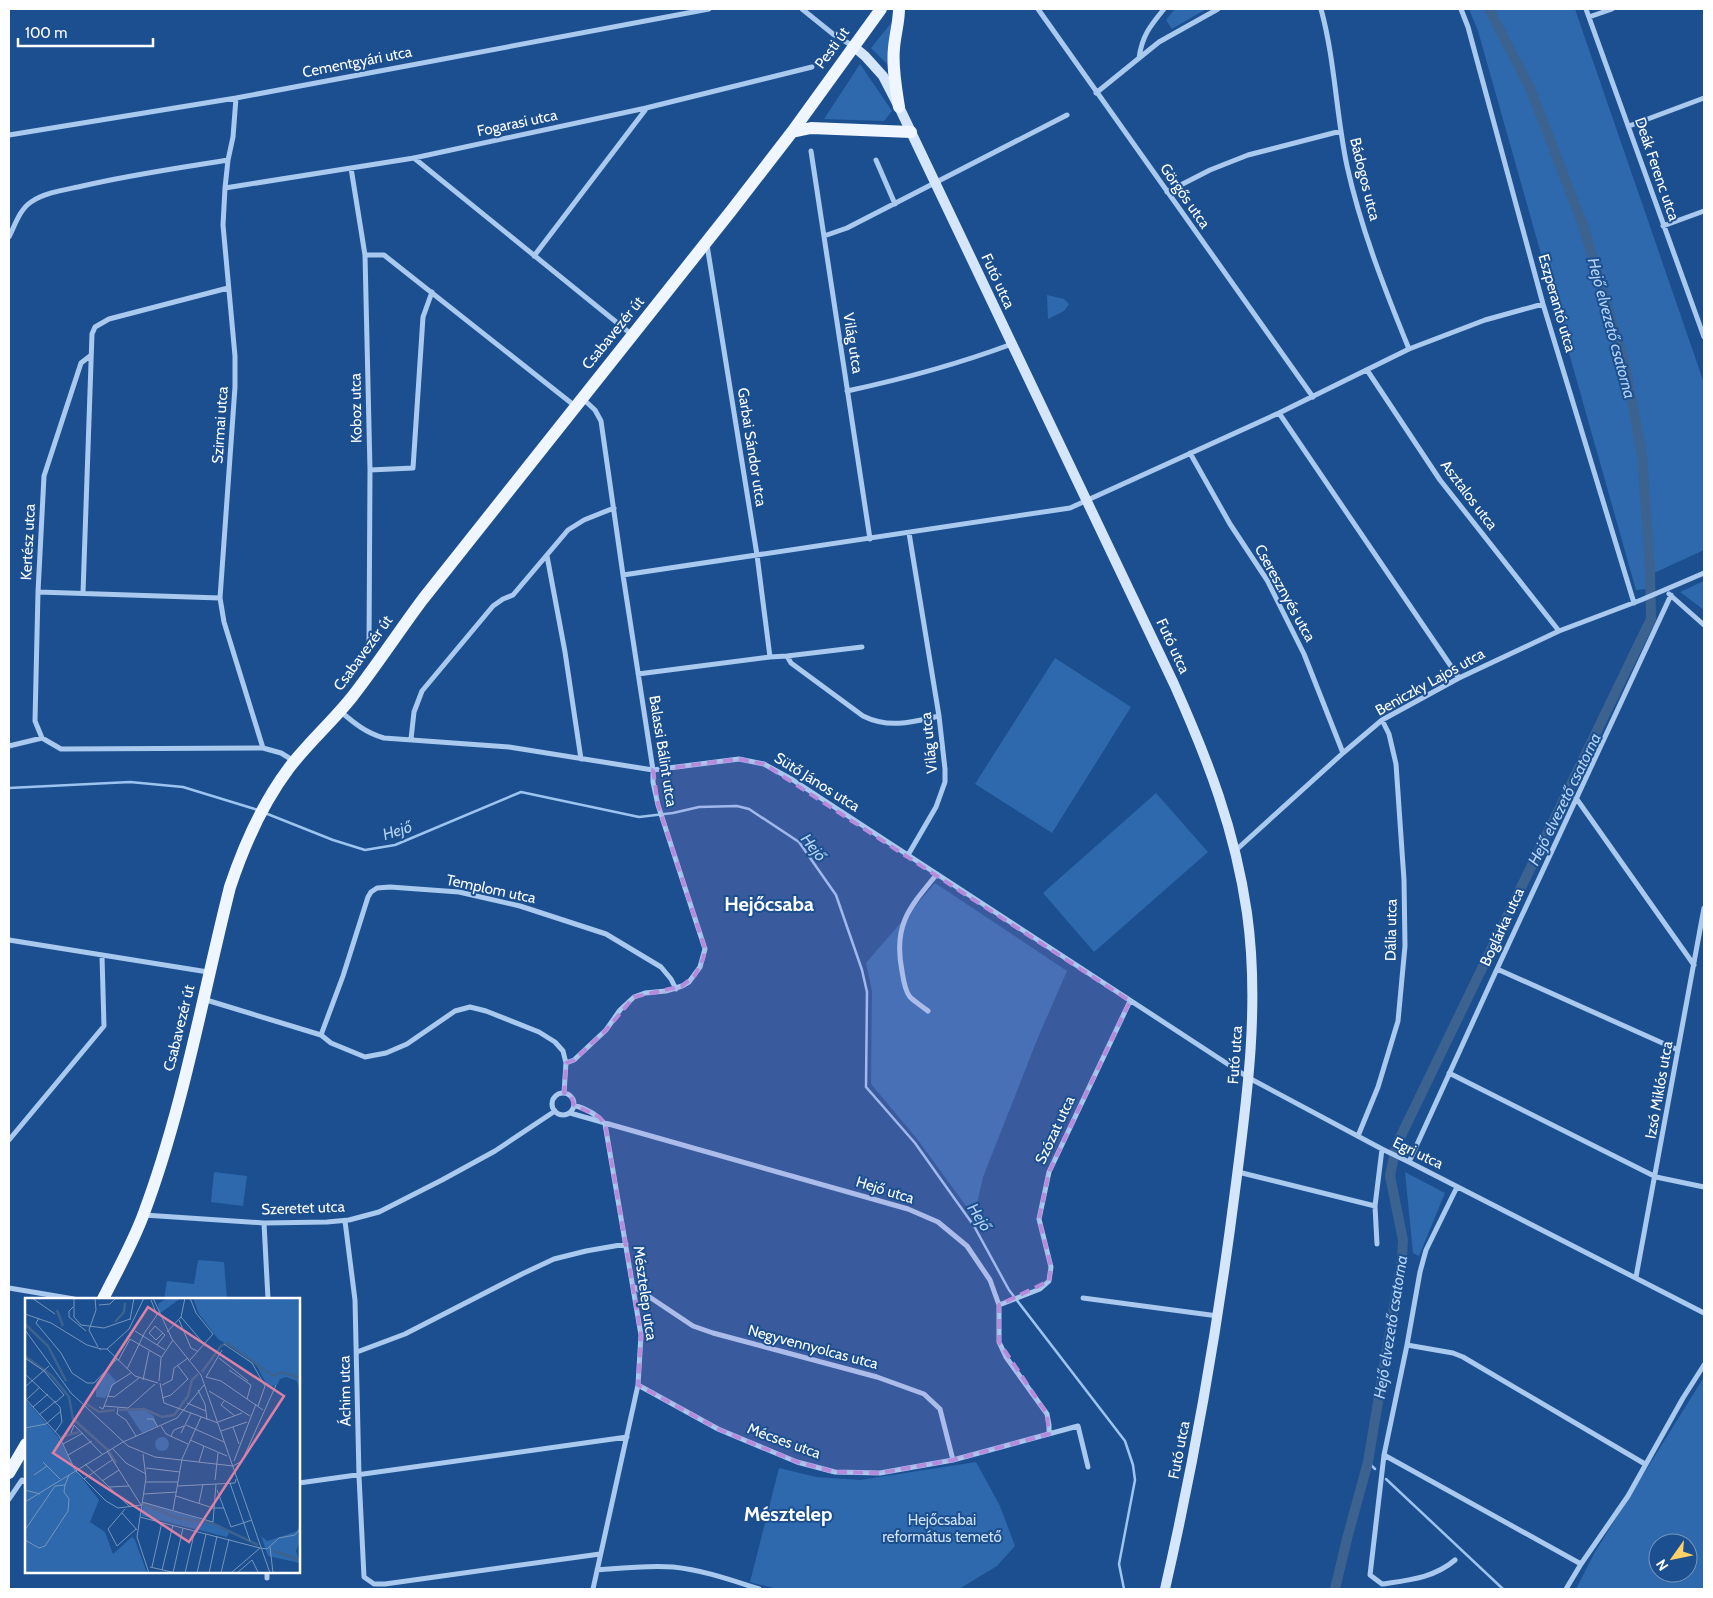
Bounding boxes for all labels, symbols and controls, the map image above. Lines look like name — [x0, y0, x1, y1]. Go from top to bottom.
scale bar — [18, 15, 152, 47]
text: 100 m — [25, 24, 67, 42]
street label: Pesti út — [811, 24, 853, 72]
street label: Cementgyári utca — [301, 42, 414, 81]
street label: Fogarasi utca — [475, 106, 560, 140]
street label: Deák Ferenc utca — [1631, 115, 1683, 224]
street label: Bádogos utca — [1346, 136, 1384, 223]
street label: Görgős utca — [1156, 160, 1214, 233]
street label: Futó utca — [977, 251, 1019, 312]
street label: Eszperantó utca — [1534, 252, 1580, 355]
water label: Hejő elvezető csatorna — [1584, 256, 1639, 401]
street label: Csabavezér út — [578, 293, 648, 373]
street label: Világ utca — [839, 311, 867, 376]
street label: Koboz utca — [346, 372, 366, 443]
street label: Szirmai utca — [208, 385, 232, 464]
street label: Garbai Sándor utca — [734, 386, 770, 508]
street label: Asztalos utca — [1437, 456, 1502, 534]
street label: Kertész utca — [17, 502, 39, 581]
street label: Cseresznyés utca — [1251, 541, 1320, 645]
street label: Csabavezér út — [330, 612, 396, 694]
street label: Futó utca — [1152, 616, 1194, 677]
street label: Beniczky Lajos utca — [1372, 644, 1489, 720]
street label: Balassi Bálint utca — [645, 694, 681, 809]
street label: Világ utca — [917, 711, 941, 774]
water label: Hejő elvezető csatorna — [1524, 730, 1605, 869]
street label: Sütő János utca — [771, 749, 864, 816]
water label: Hejő — [380, 817, 415, 844]
water label: Hejő — [797, 830, 831, 865]
street label: Templom utca — [445, 871, 538, 907]
street label: Boglárka utca — [1476, 884, 1528, 969]
district label: Hejőcsaba — [724, 892, 814, 916]
street label: Dália utca — [1381, 898, 1401, 961]
street label: Csabavezér út — [160, 983, 198, 1073]
street label: Futó utca — [1224, 1024, 1246, 1085]
street label: Izsó Miklós utca — [1642, 1039, 1677, 1140]
street label: Szózat utca — [1031, 1092, 1079, 1167]
street label: Egri utca — [1390, 1133, 1447, 1173]
street label: Hejő utca — [854, 1173, 917, 1208]
street label: Szeretet utca — [261, 1198, 346, 1218]
water label: Hejő — [963, 1200, 996, 1236]
street label: Mésztelep utca — [629, 1245, 661, 1342]
water label: Hejő elvezető csatorna — [1370, 1254, 1411, 1400]
inset map — [25, 1298, 300, 1573]
street label: Negyvennyolcas utca — [746, 1321, 881, 1373]
street label: Áchim utca — [334, 1355, 355, 1426]
street label: Mécses utca — [745, 1419, 824, 1463]
street label: Futó utca — [1165, 1419, 1194, 1480]
district label: Mésztelep — [744, 1502, 832, 1526]
park label: Hejőcsabai református temető — [882, 1511, 1002, 1546]
north arrow — [1648, 1533, 1698, 1583]
text: N — [1652, 1556, 1672, 1574]

